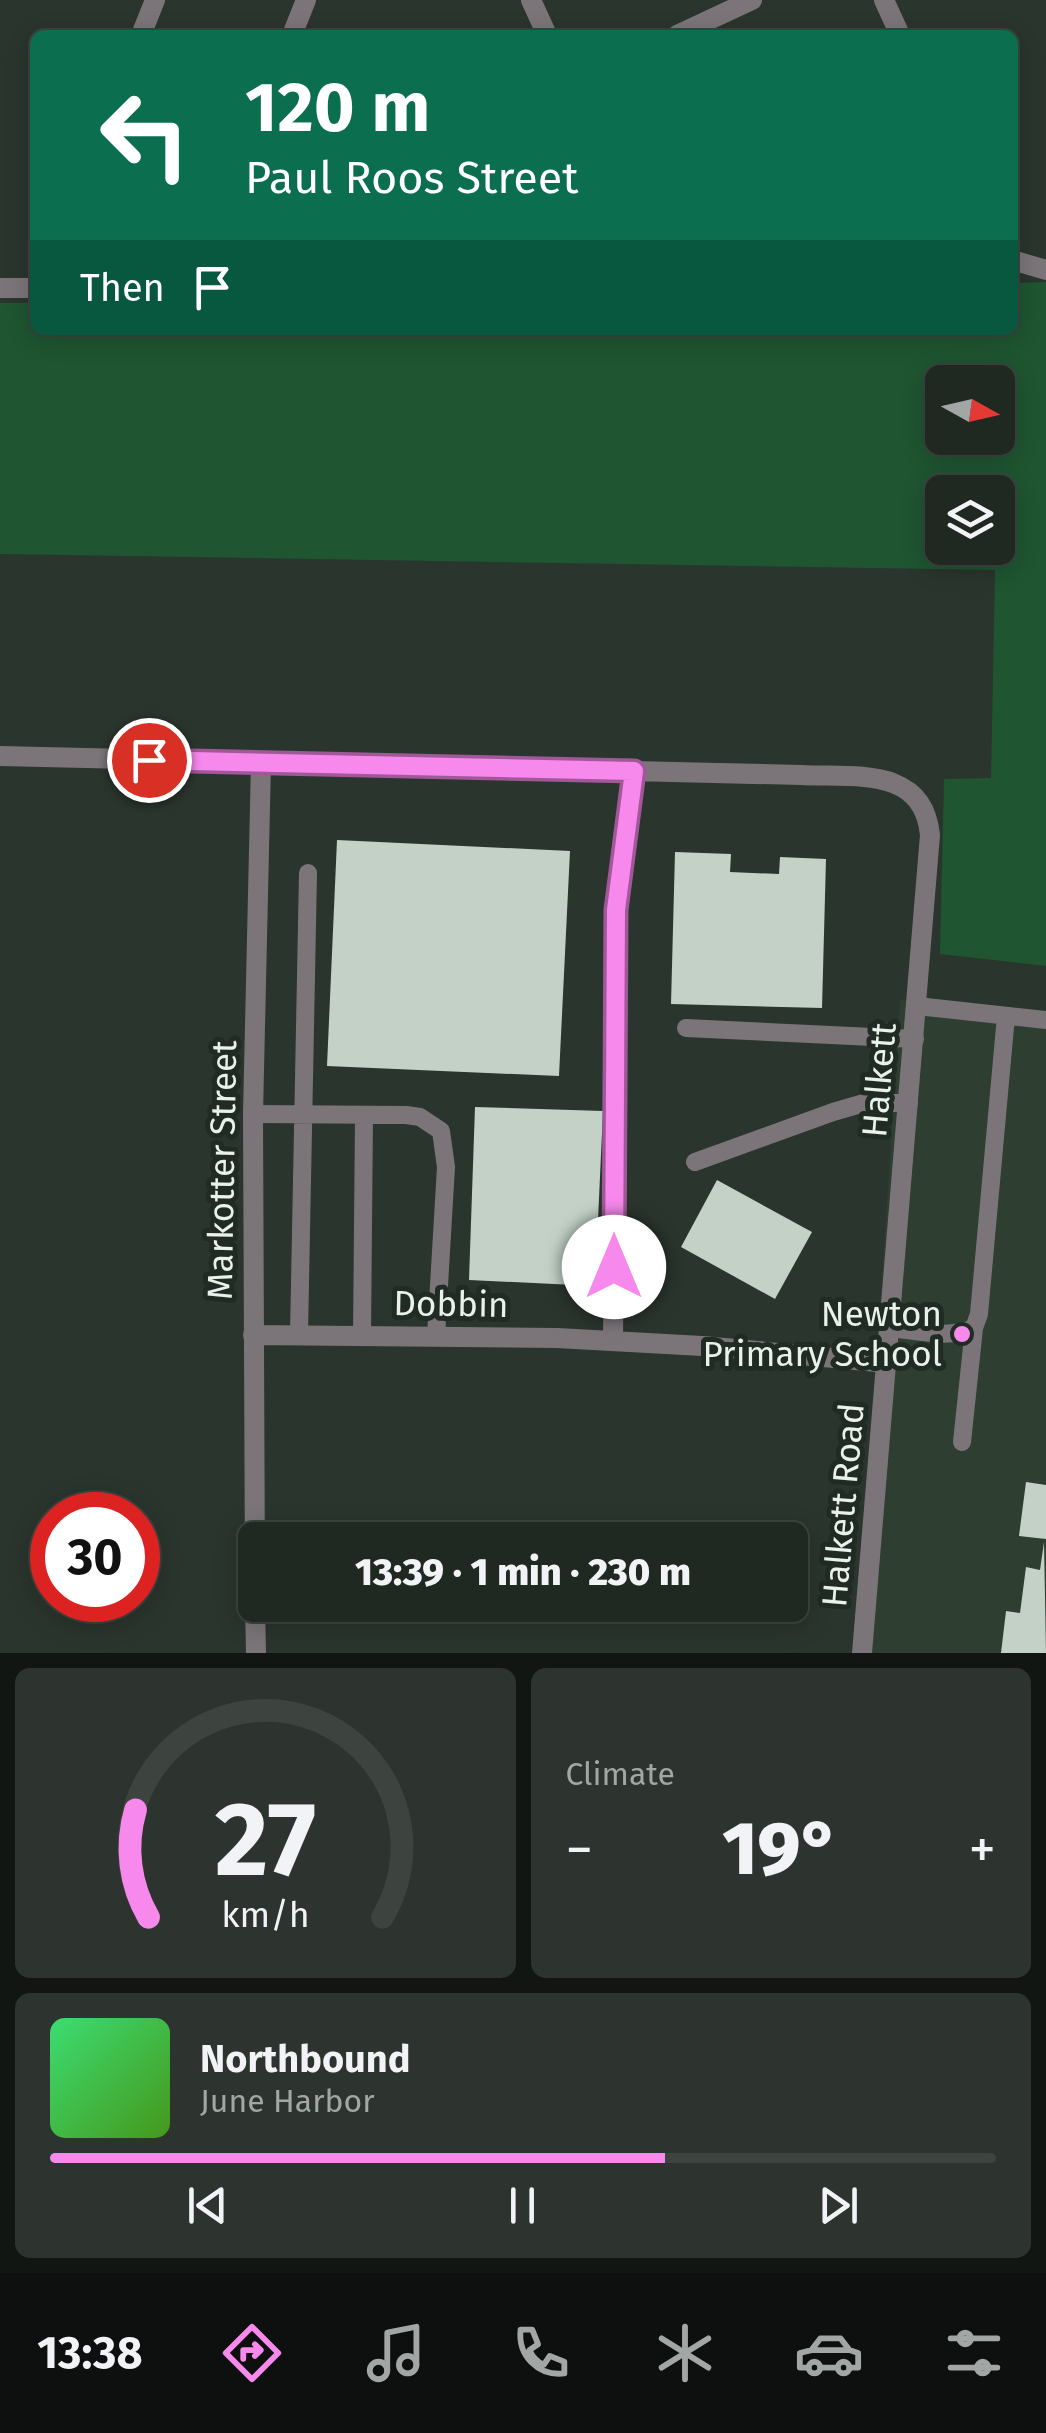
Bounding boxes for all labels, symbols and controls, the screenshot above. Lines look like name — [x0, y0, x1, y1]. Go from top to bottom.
text: 120 m — [245, 66, 430, 150]
icon: left — [80, 70, 210, 200]
text: Paul Roos Street — [245, 151, 579, 205]
icon: arrive — [185, 260, 240, 315]
text: Then — [80, 265, 165, 311]
north arrow — [925, 365, 1015, 455]
map controls — [925, 365, 1015, 565]
button: layers — [925, 475, 1015, 565]
pin — [107, 718, 192, 803]
icon: arrive — [122, 733, 177, 788]
street label: Halkett — [853, 1021, 905, 1139]
street label: Markotter Street — [199, 1040, 245, 1300]
position arrow — [562, 1215, 666, 1319]
street label: Dobbin — [393, 1282, 509, 1326]
place label: Newton Primary School — [702, 1293, 942, 1375]
marker: Newton Primary School — [951, 1323, 973, 1345]
street label: Halkett Road — [813, 1401, 873, 1609]
speed limit sign: 30 — [30, 1492, 160, 1622]
text: 13:39 · 1 min · 230 m — [355, 1549, 691, 1595]
text: Climate — [566, 1755, 675, 1793]
text: 27 — [215, 1778, 316, 1903]
text: 19° — [722, 1804, 839, 1894]
text: − — [566, 1817, 593, 1883]
text: + — [969, 1817, 996, 1883]
text: km/h — [221, 1894, 309, 1936]
text: Northbound — [200, 2036, 411, 2082]
text: June Harbor — [200, 2082, 375, 2120]
icon: previous — [180, 2178, 235, 2233]
icon: pause — [495, 2178, 550, 2233]
icon: next — [811, 2178, 866, 2233]
icon: directions — [217, 2318, 287, 2388]
icon: music — [361, 2318, 431, 2388]
icon: phone — [506, 2318, 576, 2388]
icon: climate — [650, 2318, 720, 2388]
icon: car — [794, 2318, 864, 2388]
icon: filters — [939, 2318, 1009, 2388]
text: 13:38 — [37, 2326, 143, 2380]

